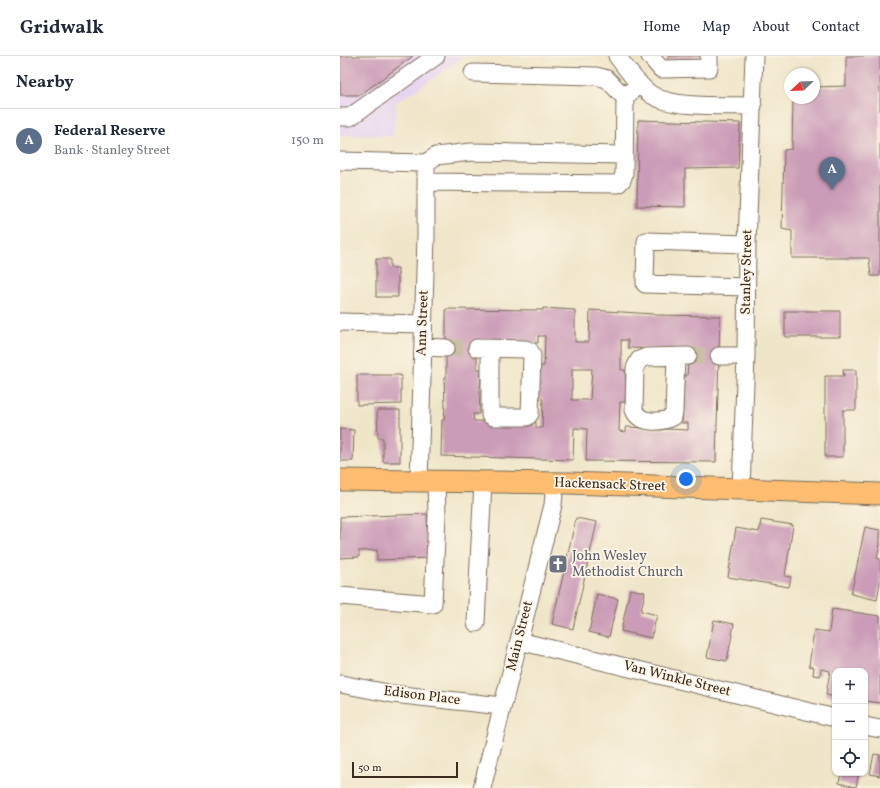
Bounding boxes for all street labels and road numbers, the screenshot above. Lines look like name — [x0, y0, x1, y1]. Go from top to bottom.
street label: Stanley Street — [737, 229, 757, 315]
street label: Ann Street — [412, 290, 434, 356]
street label: Hackensack Street — [554, 474, 666, 496]
street label: Main Street — [502, 599, 538, 673]
street label: Van Winkle Street — [621, 656, 733, 702]
street label: Edison Place — [382, 682, 462, 710]

